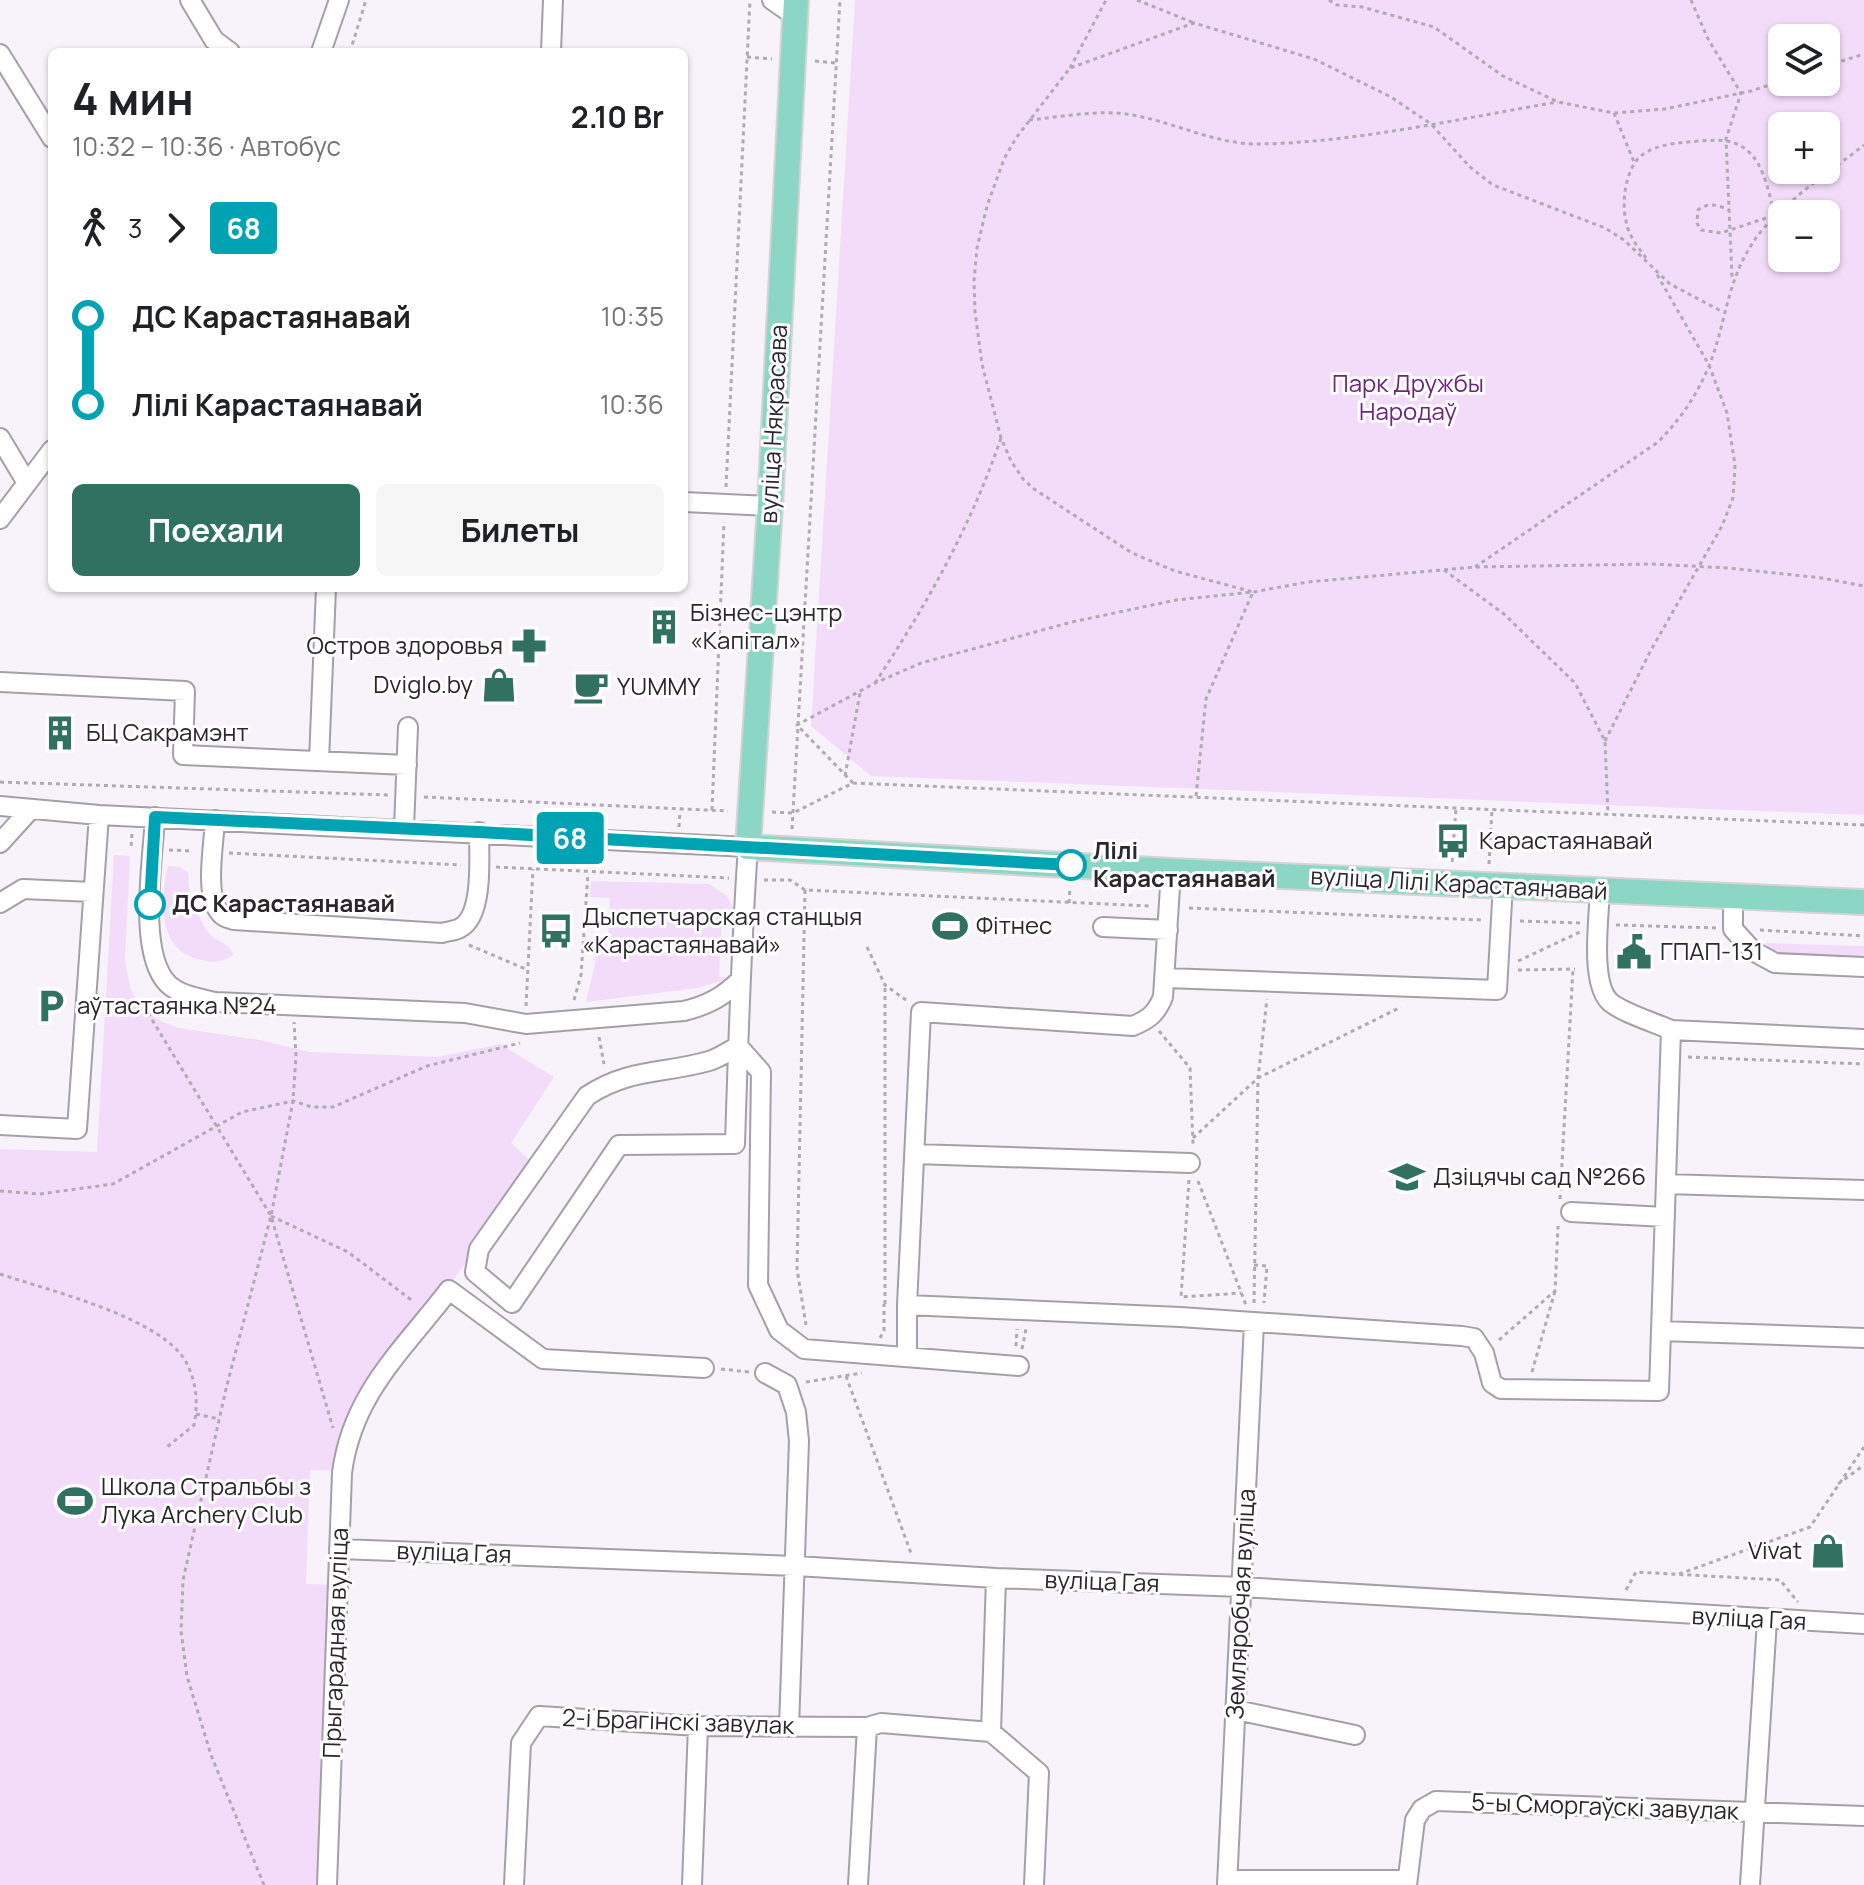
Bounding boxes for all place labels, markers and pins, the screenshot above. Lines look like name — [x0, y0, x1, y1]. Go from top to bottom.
place label: Бізнес-цэнтр «Капітал» — [690, 595, 843, 656]
building icon: Бізнес-цэнтр «Капітал» — [645, 608, 683, 646]
pharmacy icon: Остров здоровья — [510, 627, 548, 665]
place label: Остров здоровья — [306, 628, 503, 661]
shop icon: Dviglo.by — [480, 666, 518, 704]
place label: Dviglo.by — [373, 667, 473, 700]
cafe icon: YUMMY — [572, 668, 610, 706]
place label: YUMMY — [617, 669, 702, 702]
building icon: БЦ Сакрамэнт — [41, 714, 79, 752]
place label: БЦ Сакрамэнт — [86, 715, 249, 748]
bus stop icon: Карастаянавай — [1434, 822, 1472, 860]
place label: Карастаянавай — [1479, 823, 1653, 856]
place label: Лілі Карастаянавай — [1093, 833, 1276, 894]
marker: Лілі Карастаянавай — [1056, 850, 1086, 880]
place label: ДС Карастаянавай — [172, 886, 395, 919]
marker: ДС Карастаянавай — [135, 889, 165, 919]
place label: Дыспетчарская станцыя «Карастаянавай» — [582, 899, 862, 960]
sports icon: Фітнес — [931, 907, 969, 945]
place label: Фітнес — [976, 908, 1052, 941]
bus stop icon: Дыспетчарская станцыя «Карастаянавай» — [537, 912, 575, 950]
public building icon: ГПАП-131 — [1615, 933, 1653, 971]
place label: ГПАП-131 — [1660, 934, 1763, 967]
parking icon: аўтастаянка №24 — [32, 987, 70, 1025]
place label: аўтастаянка №24 — [77, 988, 277, 1021]
school or university icon: Дзіцячы сад №266 — [1388, 1158, 1426, 1196]
place label: Дзіцячы сад №266 — [1433, 1159, 1646, 1192]
place label: Школа Стральбы з Лука Archery Club — [101, 1469, 311, 1530]
sports icon: Школа Стральбы з Лука Archery Club — [56, 1482, 94, 1520]
shop icon: Vivat — [1809, 1532, 1847, 1570]
place label: Vivat — [1748, 1533, 1802, 1566]

